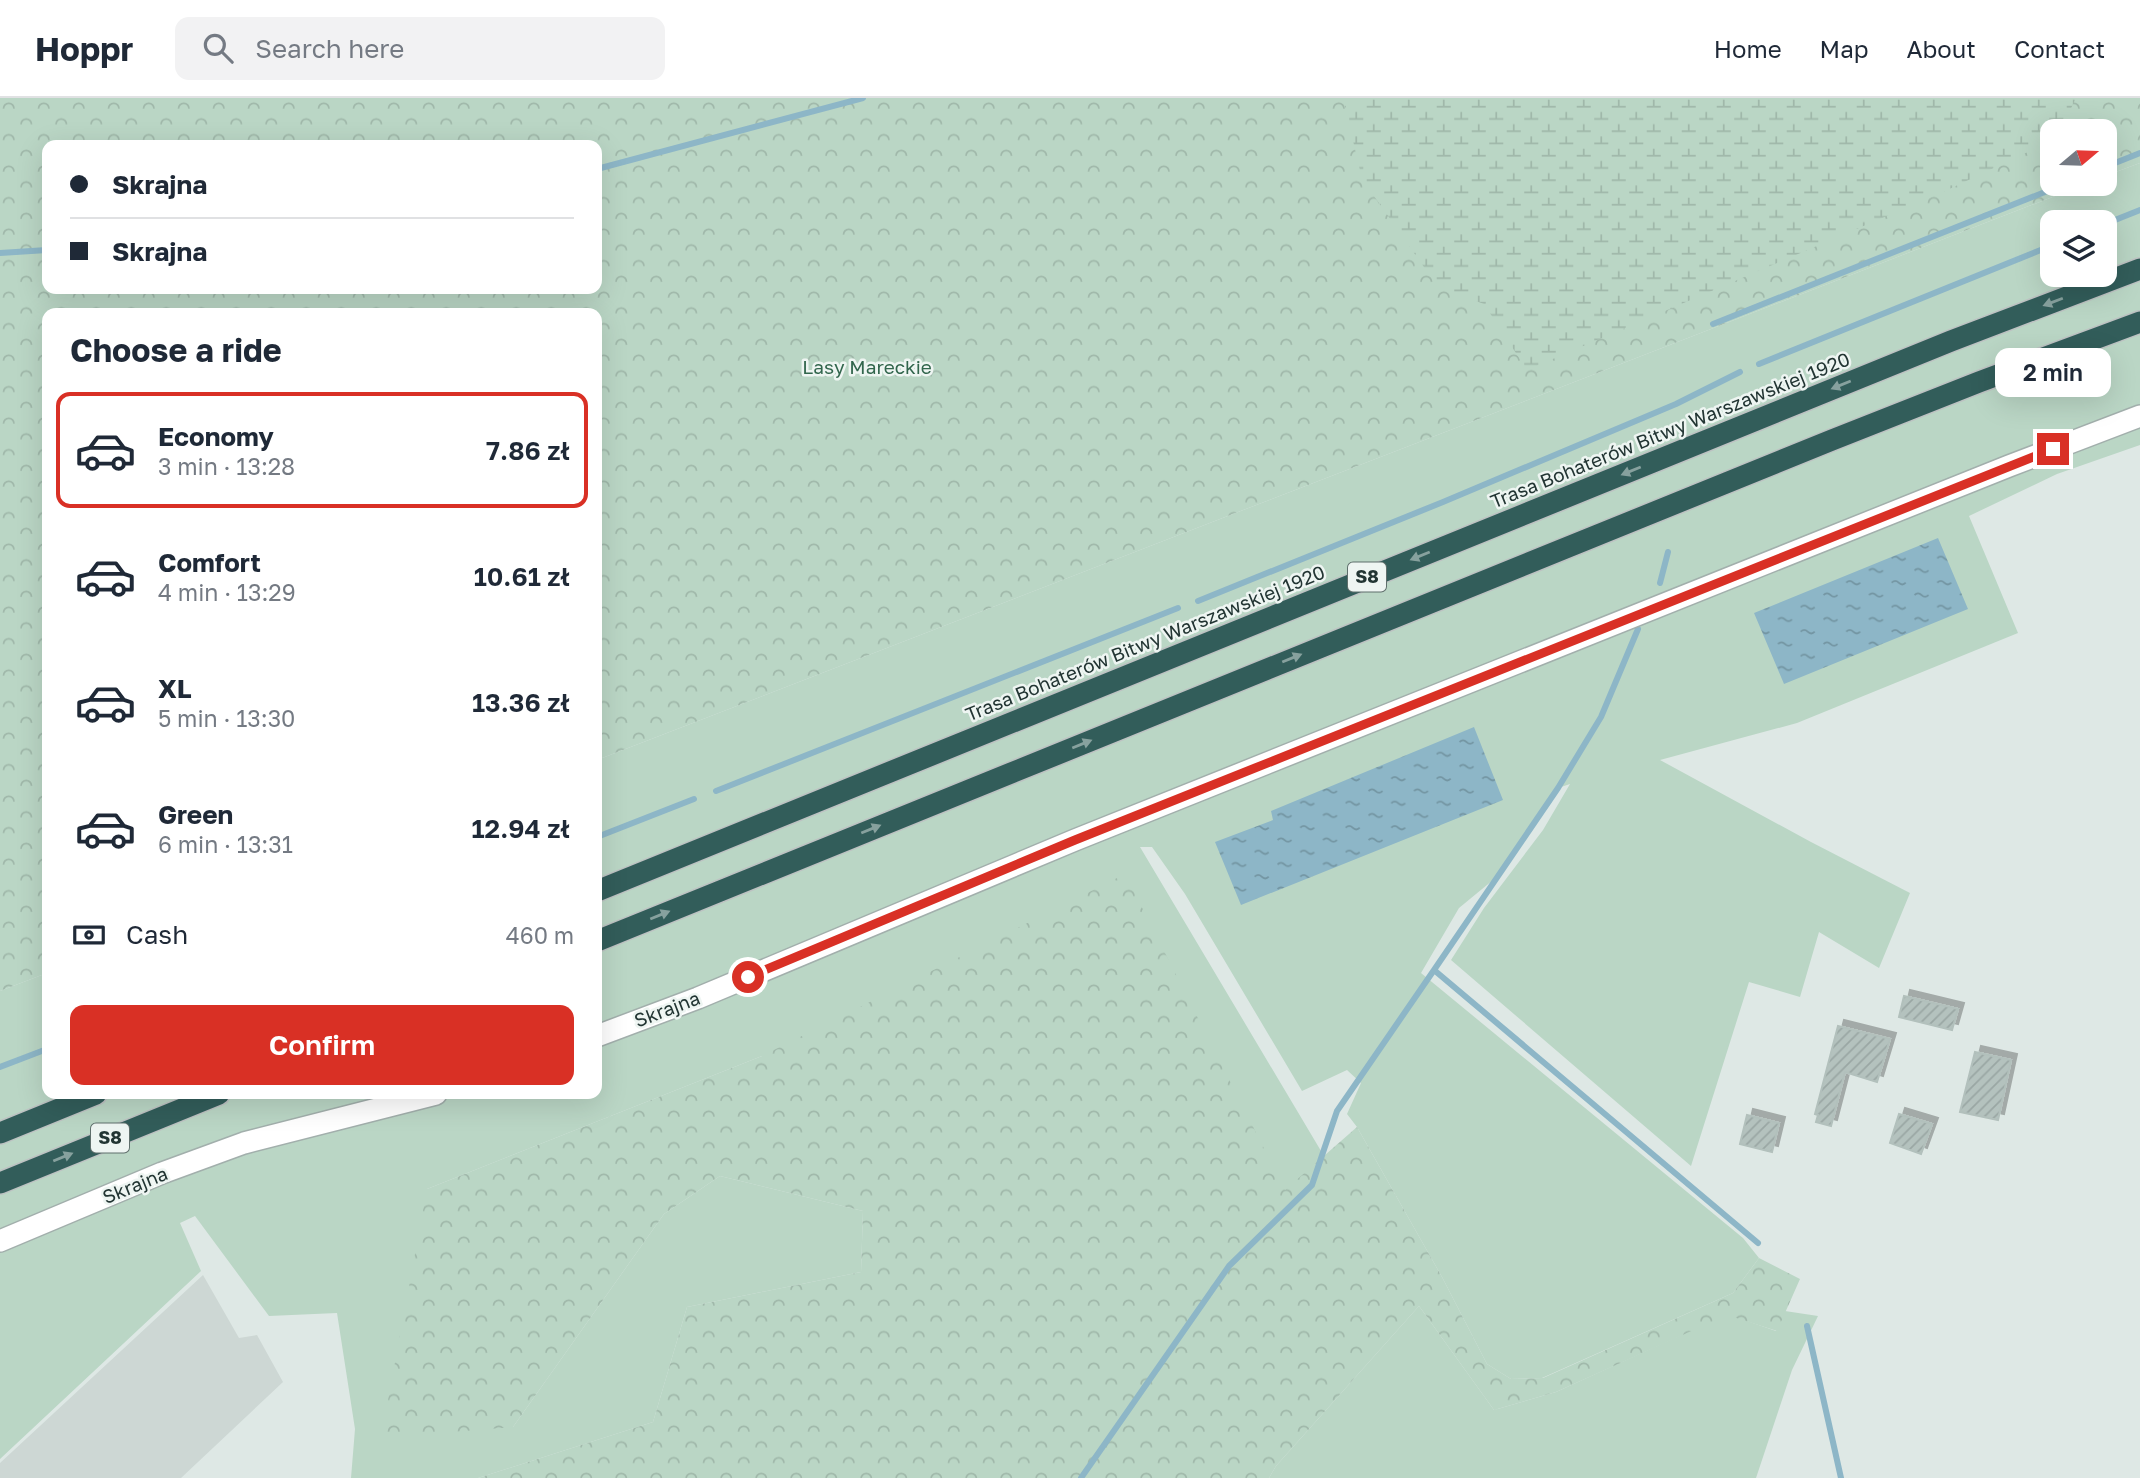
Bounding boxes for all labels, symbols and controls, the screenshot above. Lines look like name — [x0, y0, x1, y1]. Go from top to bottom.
search box — [175, 17, 665, 80]
text: Hoppr — [35, 29, 133, 68]
icon: search — [199, 29, 237, 67]
text: Search here — [255, 33, 404, 64]
text: Home — [1714, 34, 1782, 63]
text: Map — [1820, 34, 1869, 63]
text: About — [1907, 34, 1976, 63]
text: Contact — [2014, 34, 2105, 63]
north arrow — [2040, 119, 2118, 196]
map controls — [2040, 119, 2117, 287]
text: Skrajna — [112, 169, 207, 200]
button: layers — [2040, 210, 2117, 287]
text: Skrajna — [112, 236, 207, 267]
one-way arrow — [2043, 297, 2064, 308]
text: Choose a ride — [70, 331, 282, 369]
street label: Trasa Bohaterów Bitwy Warszawskiej 1920 — [1487, 347, 1853, 512]
callout: 2 min — [1995, 348, 2111, 396]
park label: Lasy Mareckie — [802, 355, 932, 378]
text: 2 min — [2023, 358, 2083, 386]
one-way arrow — [1831, 380, 1852, 391]
icon: car — [74, 419, 137, 482]
text: Economy — [158, 421, 274, 452]
route end — [2037, 433, 2069, 465]
text: 7.86 zł — [486, 435, 570, 466]
text: 3 min · 13:28 — [158, 452, 295, 480]
one-way arrow — [1620, 465, 1641, 476]
icon: car — [74, 545, 137, 608]
text: Comfort — [158, 547, 261, 578]
one-way arrow — [1409, 551, 1430, 562]
street label: Trasa Bohaterów Bitwy Warszawskiej 1920 — [962, 560, 1328, 725]
text: 10.61 zł — [474, 561, 570, 592]
road number: S8 — [1348, 562, 1386, 592]
text: 4 min · 13:29 — [158, 578, 296, 606]
one-way arrow — [1282, 653, 1303, 664]
icon: car — [74, 671, 137, 734]
text: XL — [158, 673, 192, 704]
text: 13.36 zł — [472, 687, 570, 718]
text: 5 min · 13:30 — [158, 704, 295, 732]
one-way arrow — [1071, 738, 1092, 749]
icon: car — [74, 797, 137, 860]
text: Green — [158, 799, 233, 830]
text: 12.94 zł — [471, 813, 570, 844]
one-way arrow — [860, 824, 881, 835]
text: 6 min · 13:31 — [158, 830, 293, 858]
one-way arrow — [650, 909, 671, 920]
icon: cash — [70, 916, 108, 954]
text: Cash — [126, 919, 188, 950]
text: 460 m — [506, 921, 574, 949]
route start — [732, 961, 764, 993]
street label: Skrajna — [631, 986, 703, 1032]
button: Confirm — [70, 1005, 574, 1085]
road number: S8 — [91, 1124, 129, 1153]
one-way arrow — [53, 1151, 74, 1162]
street label: Skrajna — [99, 1161, 171, 1208]

